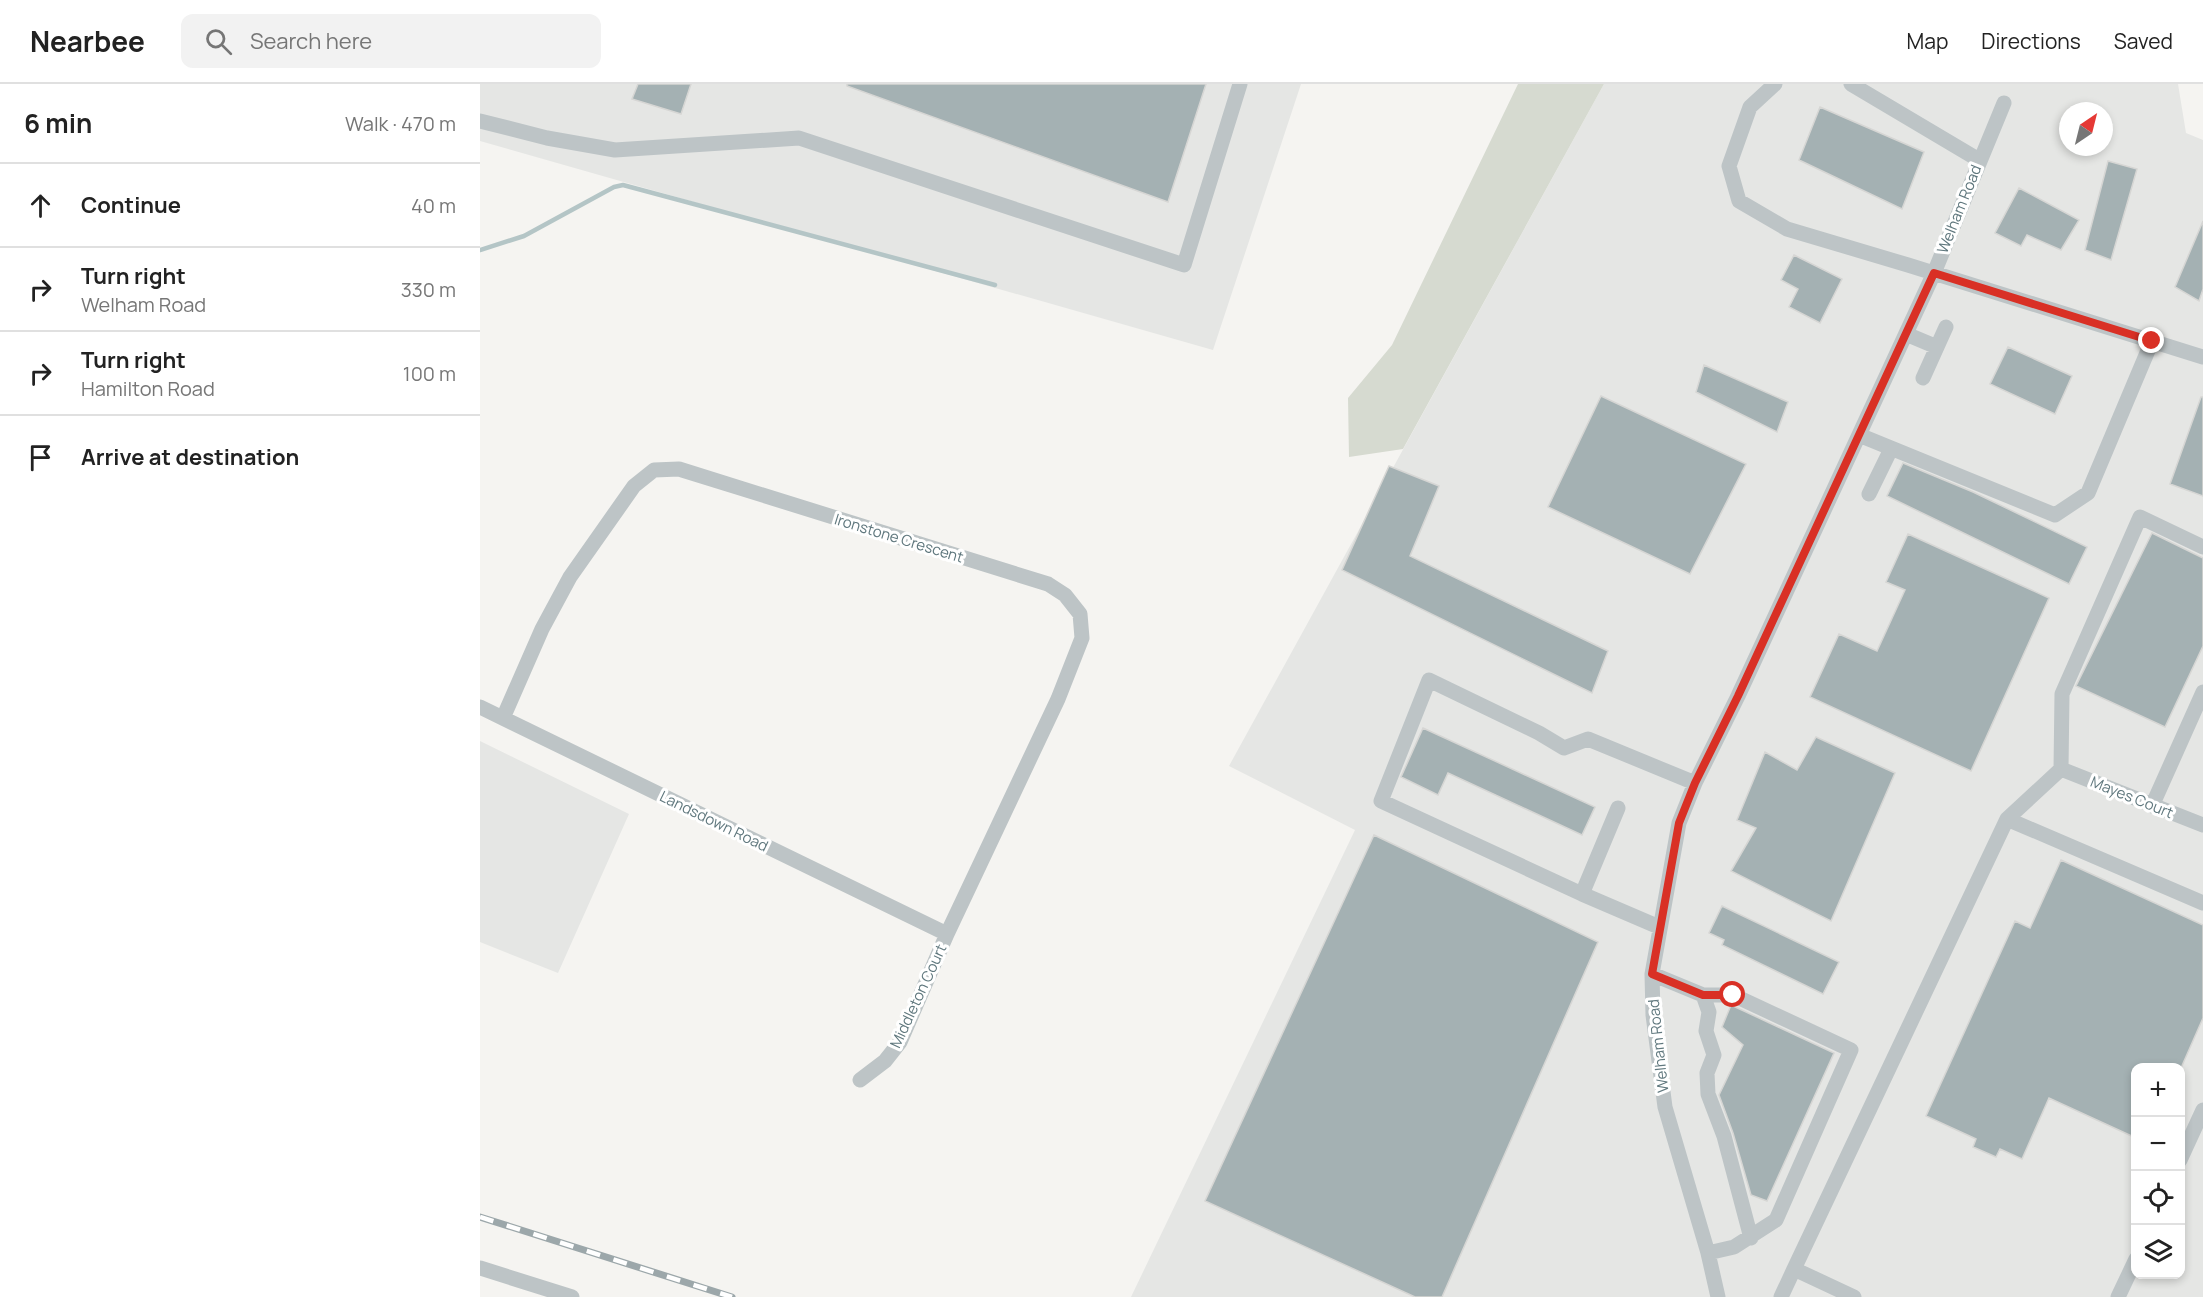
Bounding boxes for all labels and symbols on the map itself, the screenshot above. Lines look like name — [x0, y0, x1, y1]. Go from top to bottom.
north arrow — [2059, 102, 2113, 156]
street label: Welham Road — [1932, 162, 1986, 256]
route end — [2138, 327, 2164, 353]
street label: Ironstone Crescent — [832, 508, 966, 568]
street label: Mayes Court — [2087, 771, 2177, 823]
street label: Landsdown Road — [656, 786, 772, 856]
street label: Middleton Court — [885, 941, 951, 1051]
route start — [1719, 981, 1745, 1007]
street label: Welham Road — [1643, 998, 1673, 1094]

